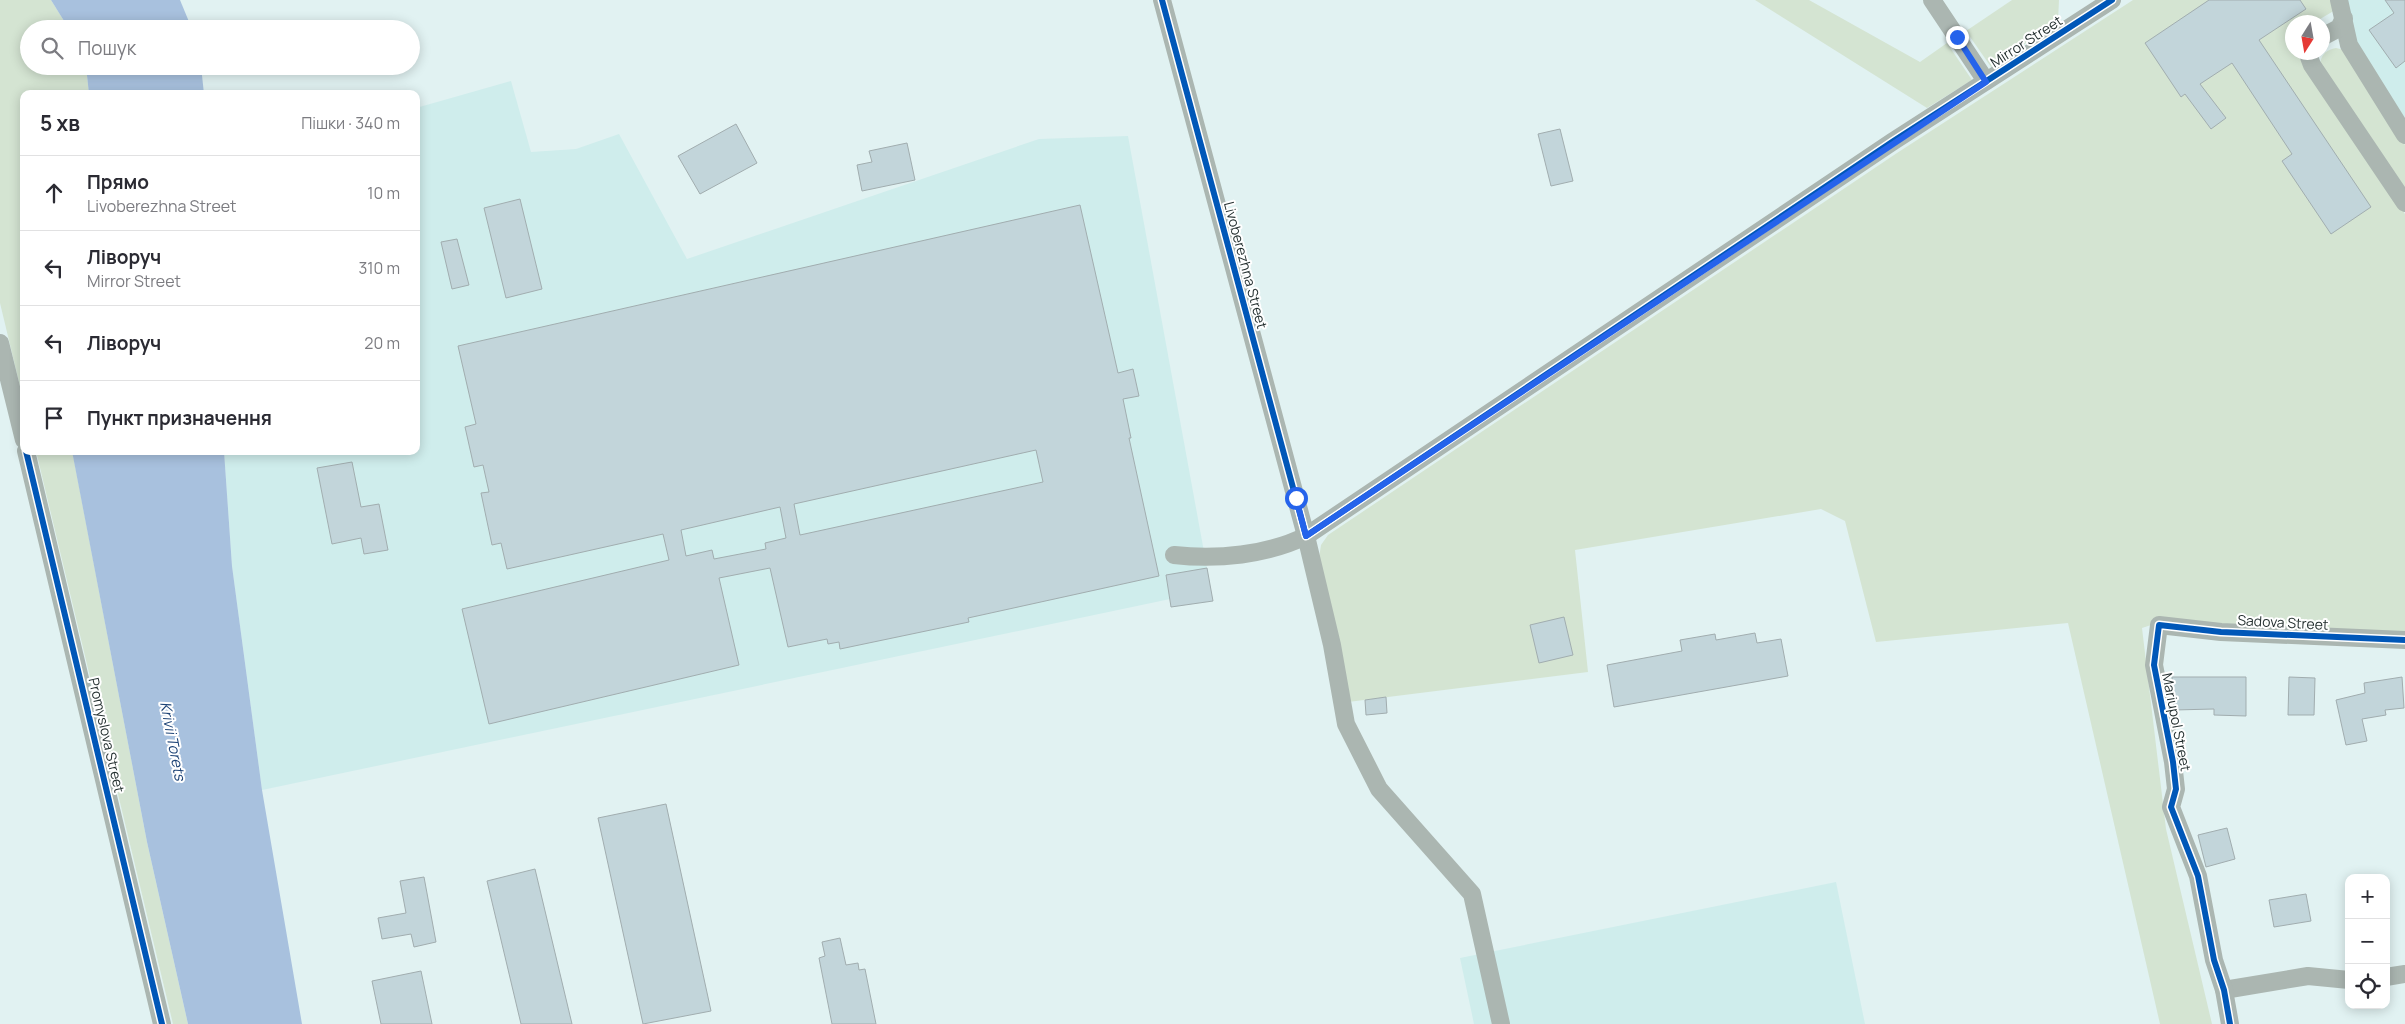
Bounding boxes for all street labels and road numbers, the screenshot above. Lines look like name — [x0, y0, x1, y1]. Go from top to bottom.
street label: Mirror Street — [1986, 10, 2066, 71]
street label: Livoberezhna Street — [1220, 199, 1272, 331]
street label: Sadova Street — [2237, 610, 2329, 634]
street label: Mariupol Street — [2158, 671, 2196, 773]
street label: Promyslova Street — [85, 676, 130, 795]

